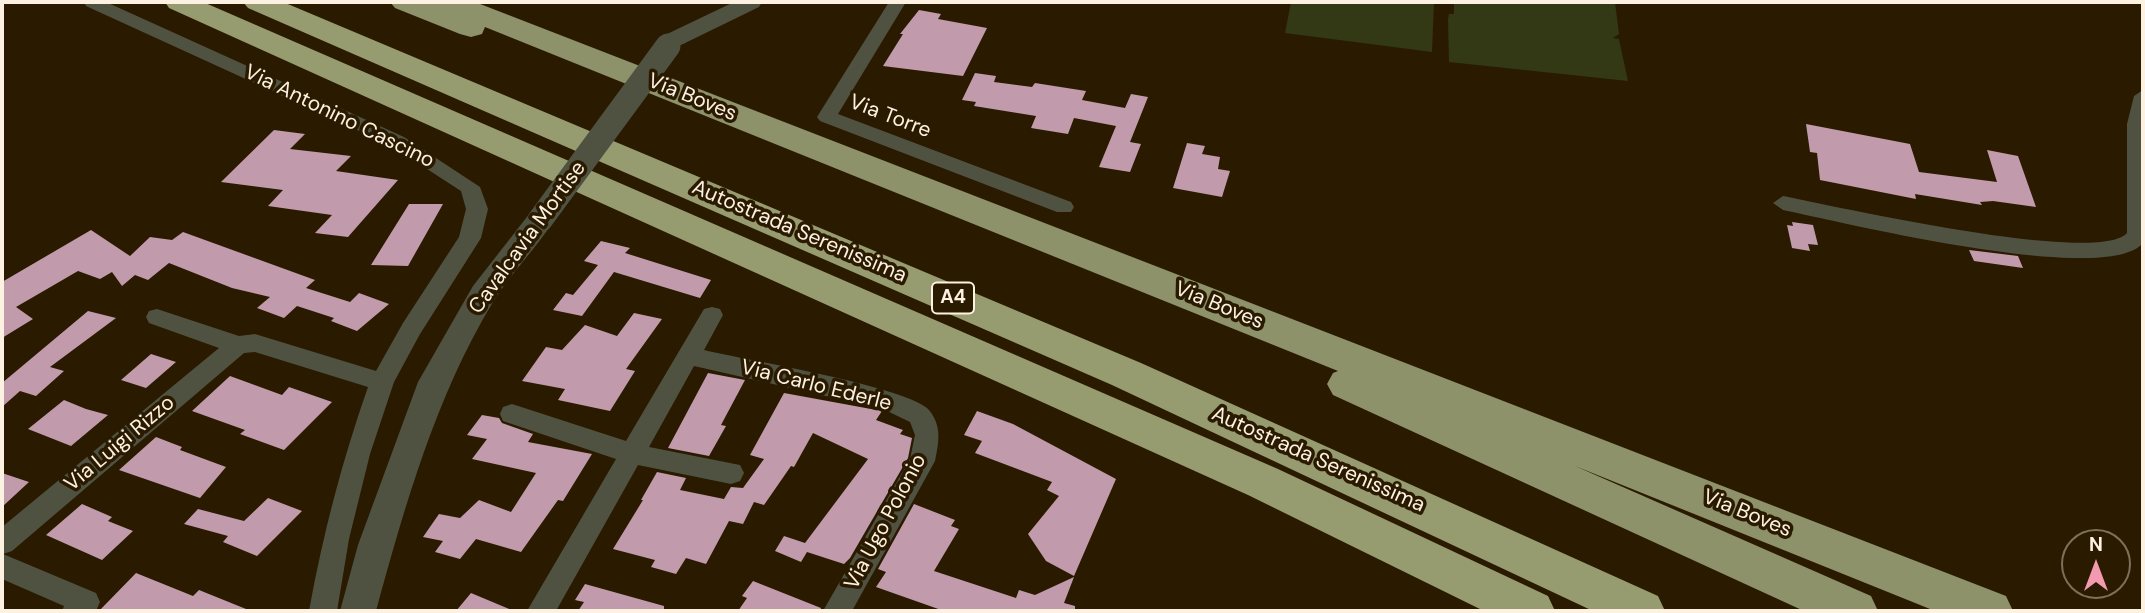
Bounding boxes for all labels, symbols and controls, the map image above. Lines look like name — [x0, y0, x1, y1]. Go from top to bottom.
street label: Via Antonino Cascino — [240, 60, 438, 174]
street label: Via Boves — [644, 69, 740, 127]
street label: Via Torre — [846, 90, 934, 144]
street label: Cavalcavia Mortise — [464, 157, 592, 319]
street label: Autostrada Serenissima — [688, 175, 910, 289]
street label: Via Boves — [1171, 277, 1267, 335]
road number: A4 — [932, 282, 974, 314]
street label: Via Carlo Ederle — [738, 355, 894, 417]
street label: Via Luigi Rizzo — [60, 391, 180, 497]
street label: Autostrada Serenissima — [1208, 402, 1428, 518]
street label: Via Ugo Polonio — [840, 450, 932, 594]
street label: Via Boves — [1699, 485, 1795, 543]
north arrow — [2061, 529, 2131, 599]
text: N — [2089, 532, 2103, 557]

